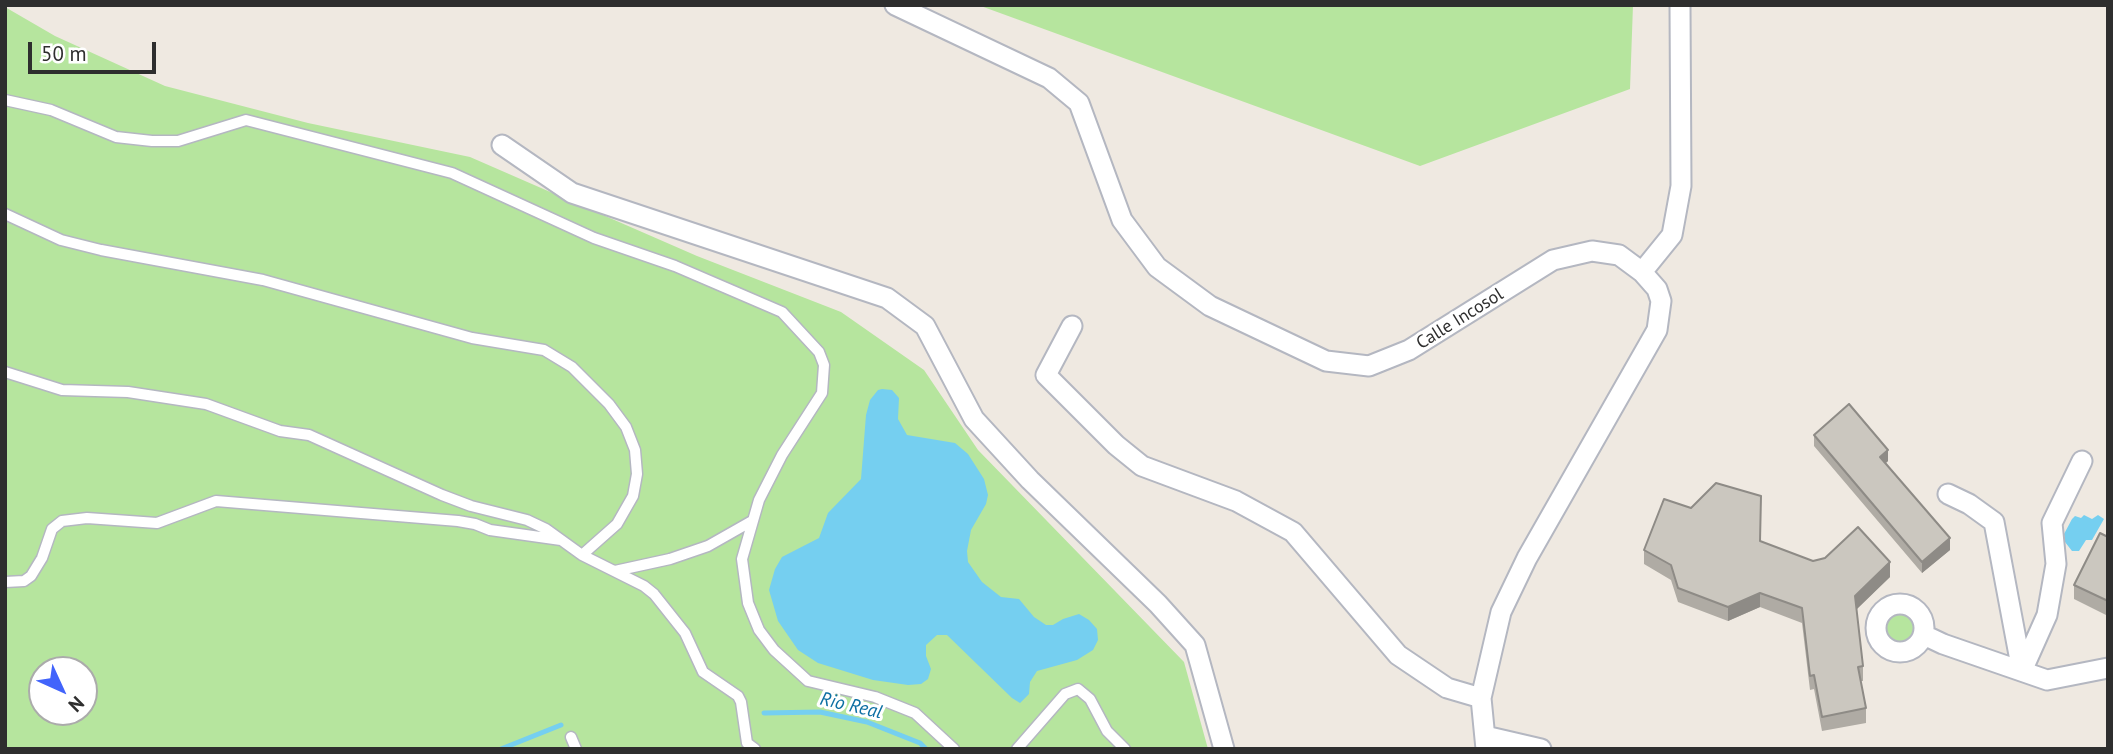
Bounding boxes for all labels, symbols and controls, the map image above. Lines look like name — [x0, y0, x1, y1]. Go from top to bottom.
scale bar — [32, 28, 159, 72]
text: 50 m — [41, 40, 87, 67]
street label: Calle Incosol — [1413, 284, 1507, 354]
north arrow — [28, 656, 98, 726]
water label: Rio Real — [818, 688, 884, 724]
text: N — [64, 692, 89, 717]

